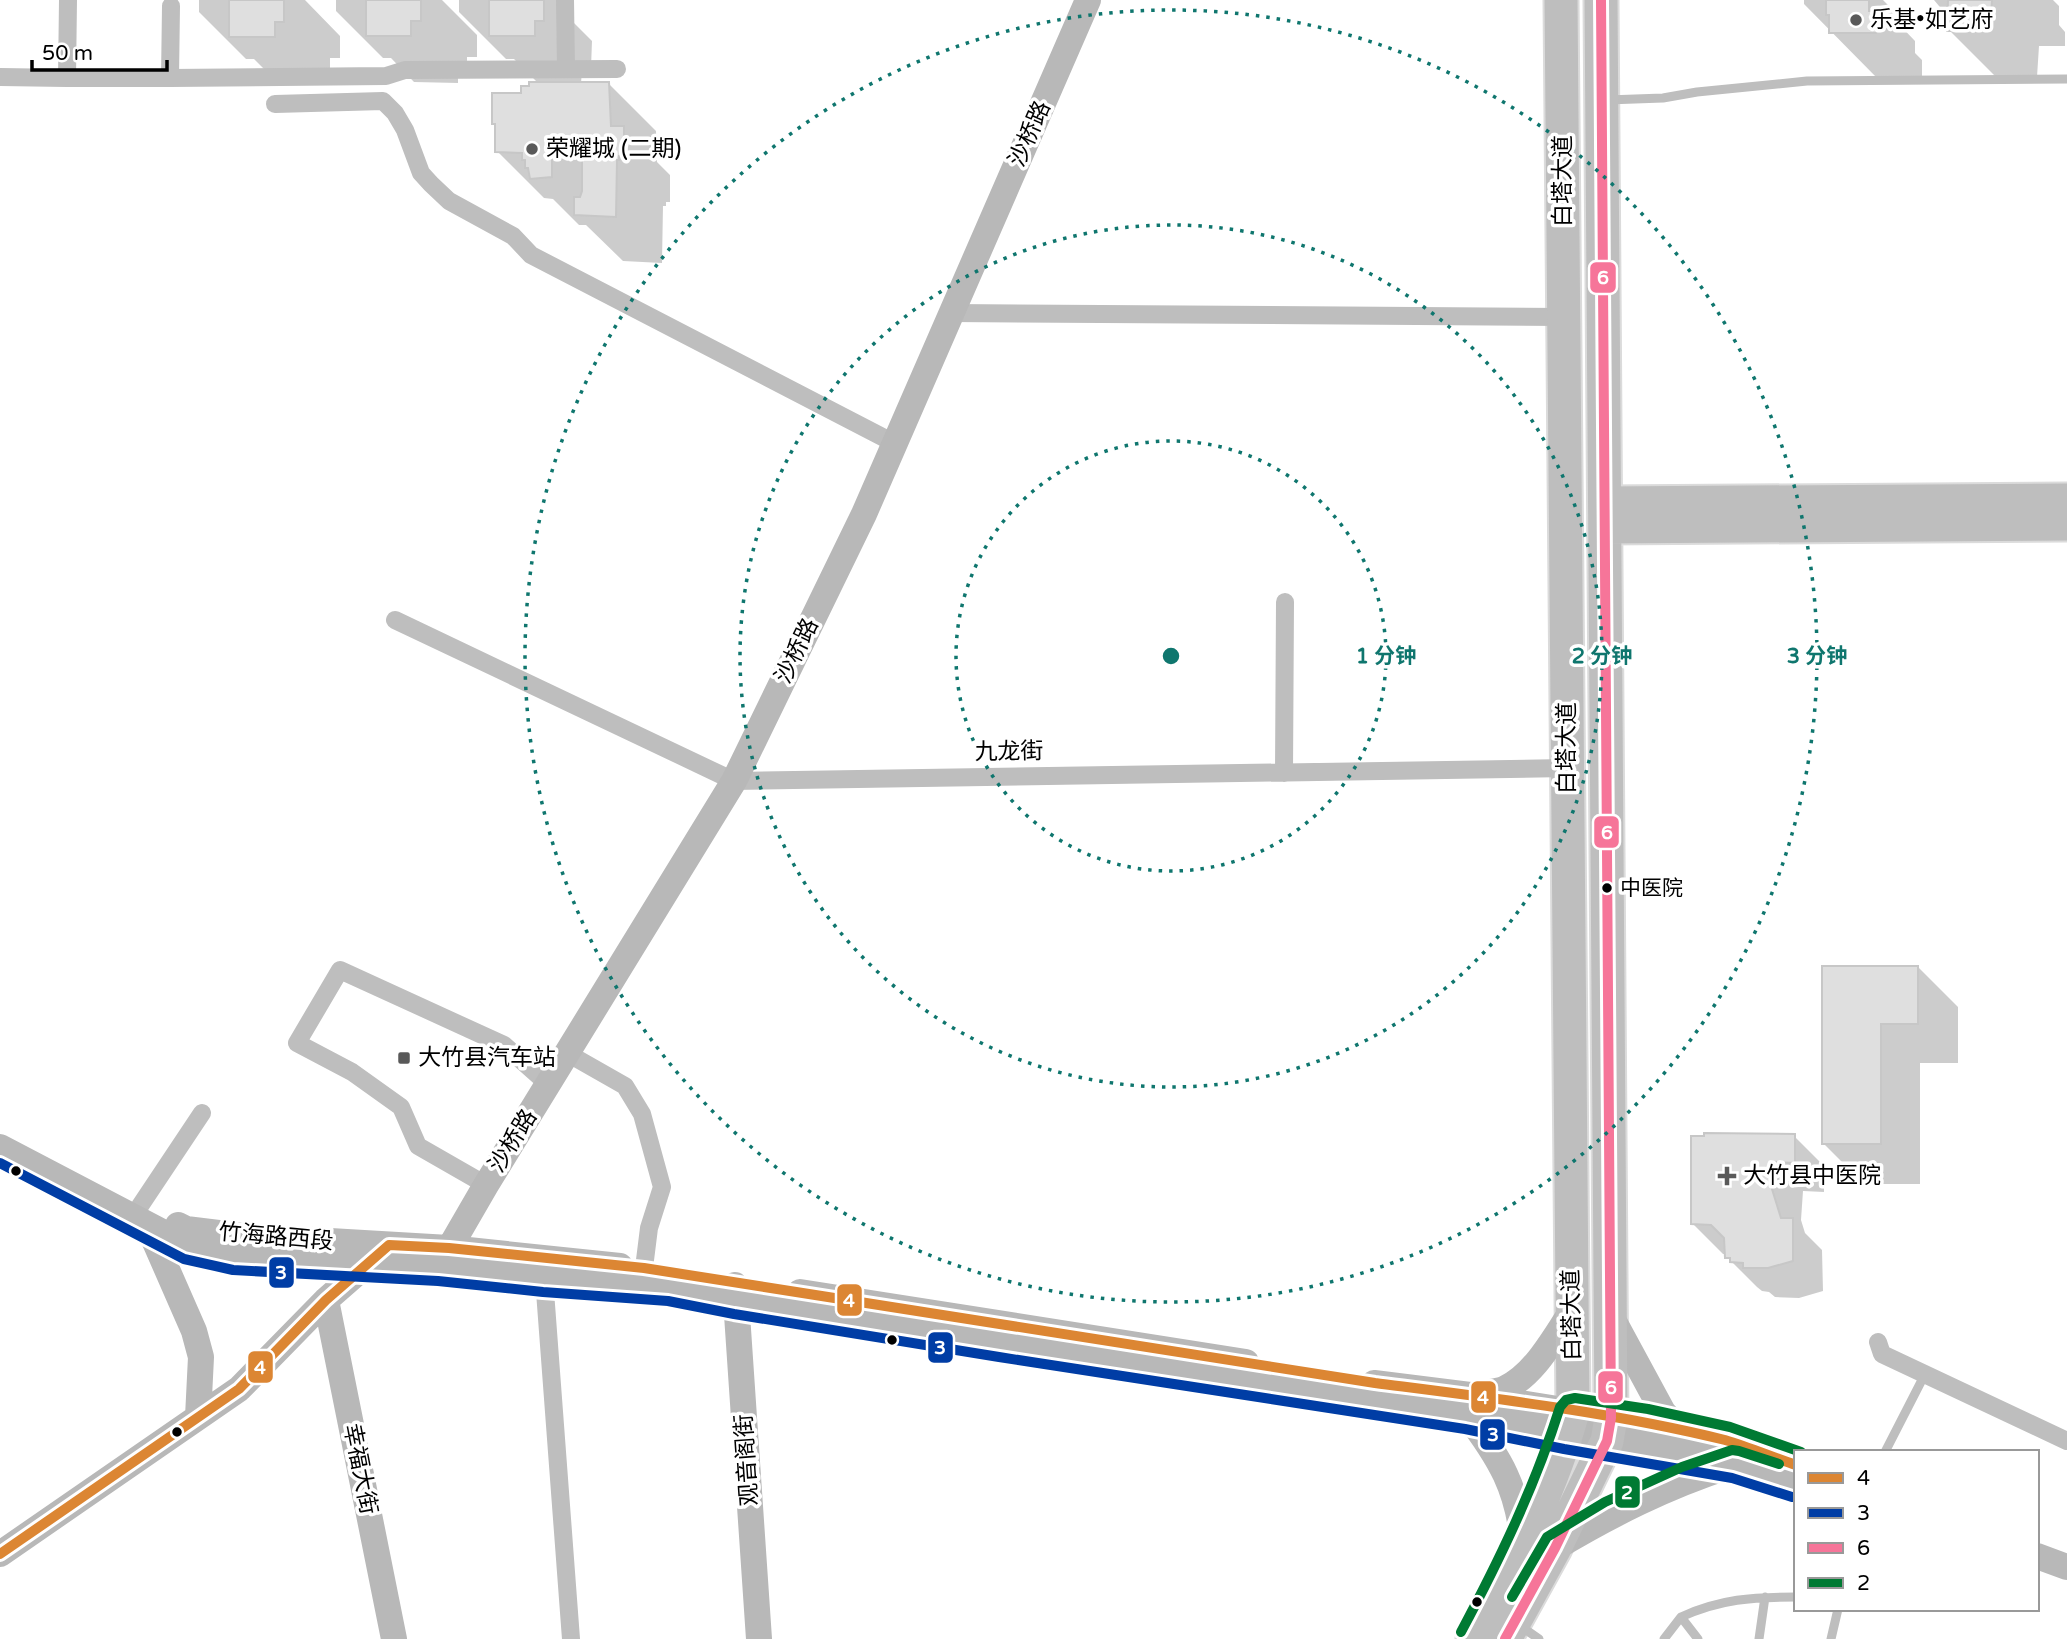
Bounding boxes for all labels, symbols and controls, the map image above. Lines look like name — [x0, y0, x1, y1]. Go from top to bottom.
place label: 乐基•如艺府 — [1870, 6, 1994, 34]
marker: 乐基•如艺府 — [1848, 12, 1864, 28]
scale bar — [32, 28, 166, 72]
text: 50 m — [42, 41, 93, 66]
street label: 沙桥路 — [1003, 97, 1057, 171]
place label: 荣耀城 (二期) — [546, 135, 681, 163]
street label: 白塔大道 — [1549, 135, 1577, 227]
marker: 荣耀城 (二期) — [524, 141, 540, 157]
line badge: 6 — [1589, 261, 1617, 294]
text: 6 — [1597, 267, 1609, 289]
street label: 沙桥路 — [769, 614, 825, 688]
centre of rings — [1159, 644, 1183, 668]
text: 1 分钟 — [1356, 644, 1416, 669]
text: 2 分钟 — [1572, 644, 1632, 669]
text: 3 分钟 — [1787, 644, 1847, 669]
street label: 白塔大道 — [1553, 702, 1581, 794]
street label: 九龙街 — [974, 737, 1044, 767]
line badge: 6 — [1593, 815, 1620, 849]
text: 6 — [1601, 822, 1613, 844]
place label: 中医院 — [1620, 876, 1683, 901]
marker: 中医院 — [1600, 881, 1614, 895]
place label: 大竹县汽车站 — [418, 1044, 556, 1072]
marker: 大竹县汽车站 — [396, 1050, 412, 1066]
street label: 沙桥路 — [483, 1104, 543, 1178]
place label: 大竹县中医院 — [1743, 1162, 1881, 1190]
unlabelled marker — [9, 1164, 23, 1178]
marker: 大竹县中医院 — [1717, 1166, 1737, 1186]
street label: 竹海路西段 — [217, 1218, 335, 1256]
line badge: 3 — [268, 1256, 295, 1289]
text: 3 — [275, 1262, 287, 1284]
street label: 白塔大道 — [1557, 1269, 1587, 1361]
line badge: 4 — [836, 1283, 863, 1317]
text: 4 — [843, 1290, 855, 1312]
line badge: 3 — [927, 1331, 954, 1364]
unlabelled marker — [885, 1333, 899, 1347]
text: 3 — [934, 1337, 946, 1359]
line badge: 4 — [247, 1350, 274, 1384]
text: 4 — [254, 1357, 266, 1379]
line badge: 6 — [1597, 1370, 1624, 1404]
text: 6 — [1605, 1377, 1617, 1399]
line badge: 4 — [1470, 1380, 1497, 1414]
text: 4 — [1477, 1387, 1489, 1409]
street label: 观音阁街 — [730, 1413, 764, 1507]
line badge: 3 — [1479, 1418, 1506, 1451]
street label: 幸福大街 — [337, 1421, 383, 1517]
text: 3 — [1487, 1424, 1499, 1446]
unlabelled marker — [170, 1425, 184, 1439]
legend — [1794, 1450, 2039, 1611]
text: 4 — [1857, 1466, 1870, 1491]
line badge: 2 — [1614, 1475, 1641, 1509]
text: 2 — [1621, 1482, 1633, 1504]
text: 3 — [1857, 1501, 1870, 1526]
text: 6 — [1857, 1536, 1870, 1561]
text: 2 — [1857, 1571, 1870, 1596]
unlabelled marker — [1470, 1595, 1484, 1609]

